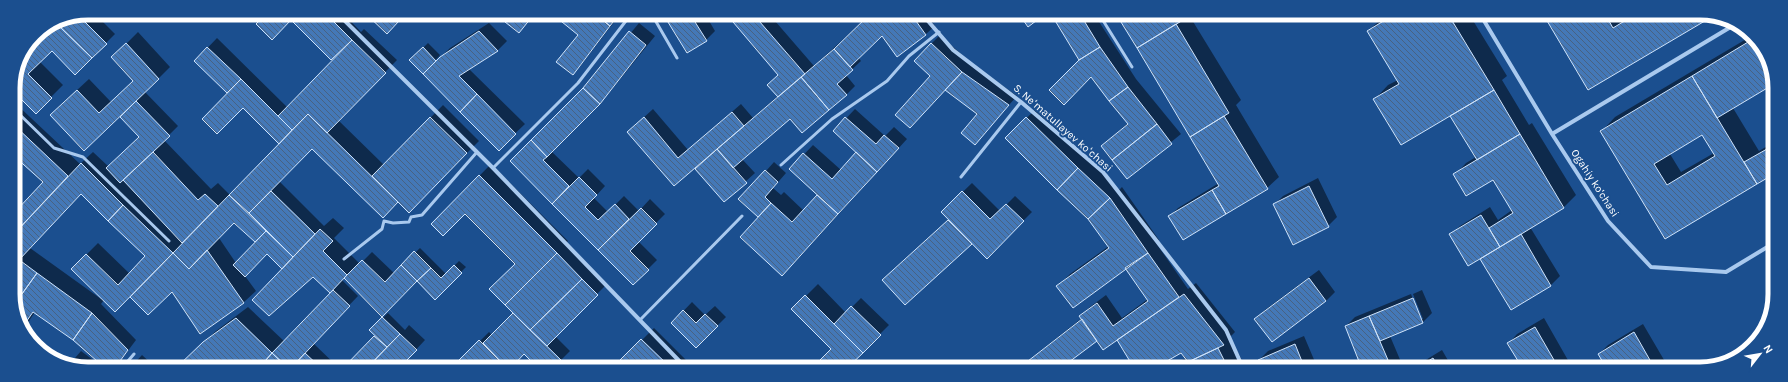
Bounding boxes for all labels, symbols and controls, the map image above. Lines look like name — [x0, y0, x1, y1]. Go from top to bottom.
street label: S. Neʻmatullayev koʻchasi — [1011, 81, 1115, 175]
street label: Ogahiy ko'chasi — [1568, 147, 1622, 219]
north arrow — [1740, 334, 1780, 374]
text: N — [1761, 342, 1776, 356]

